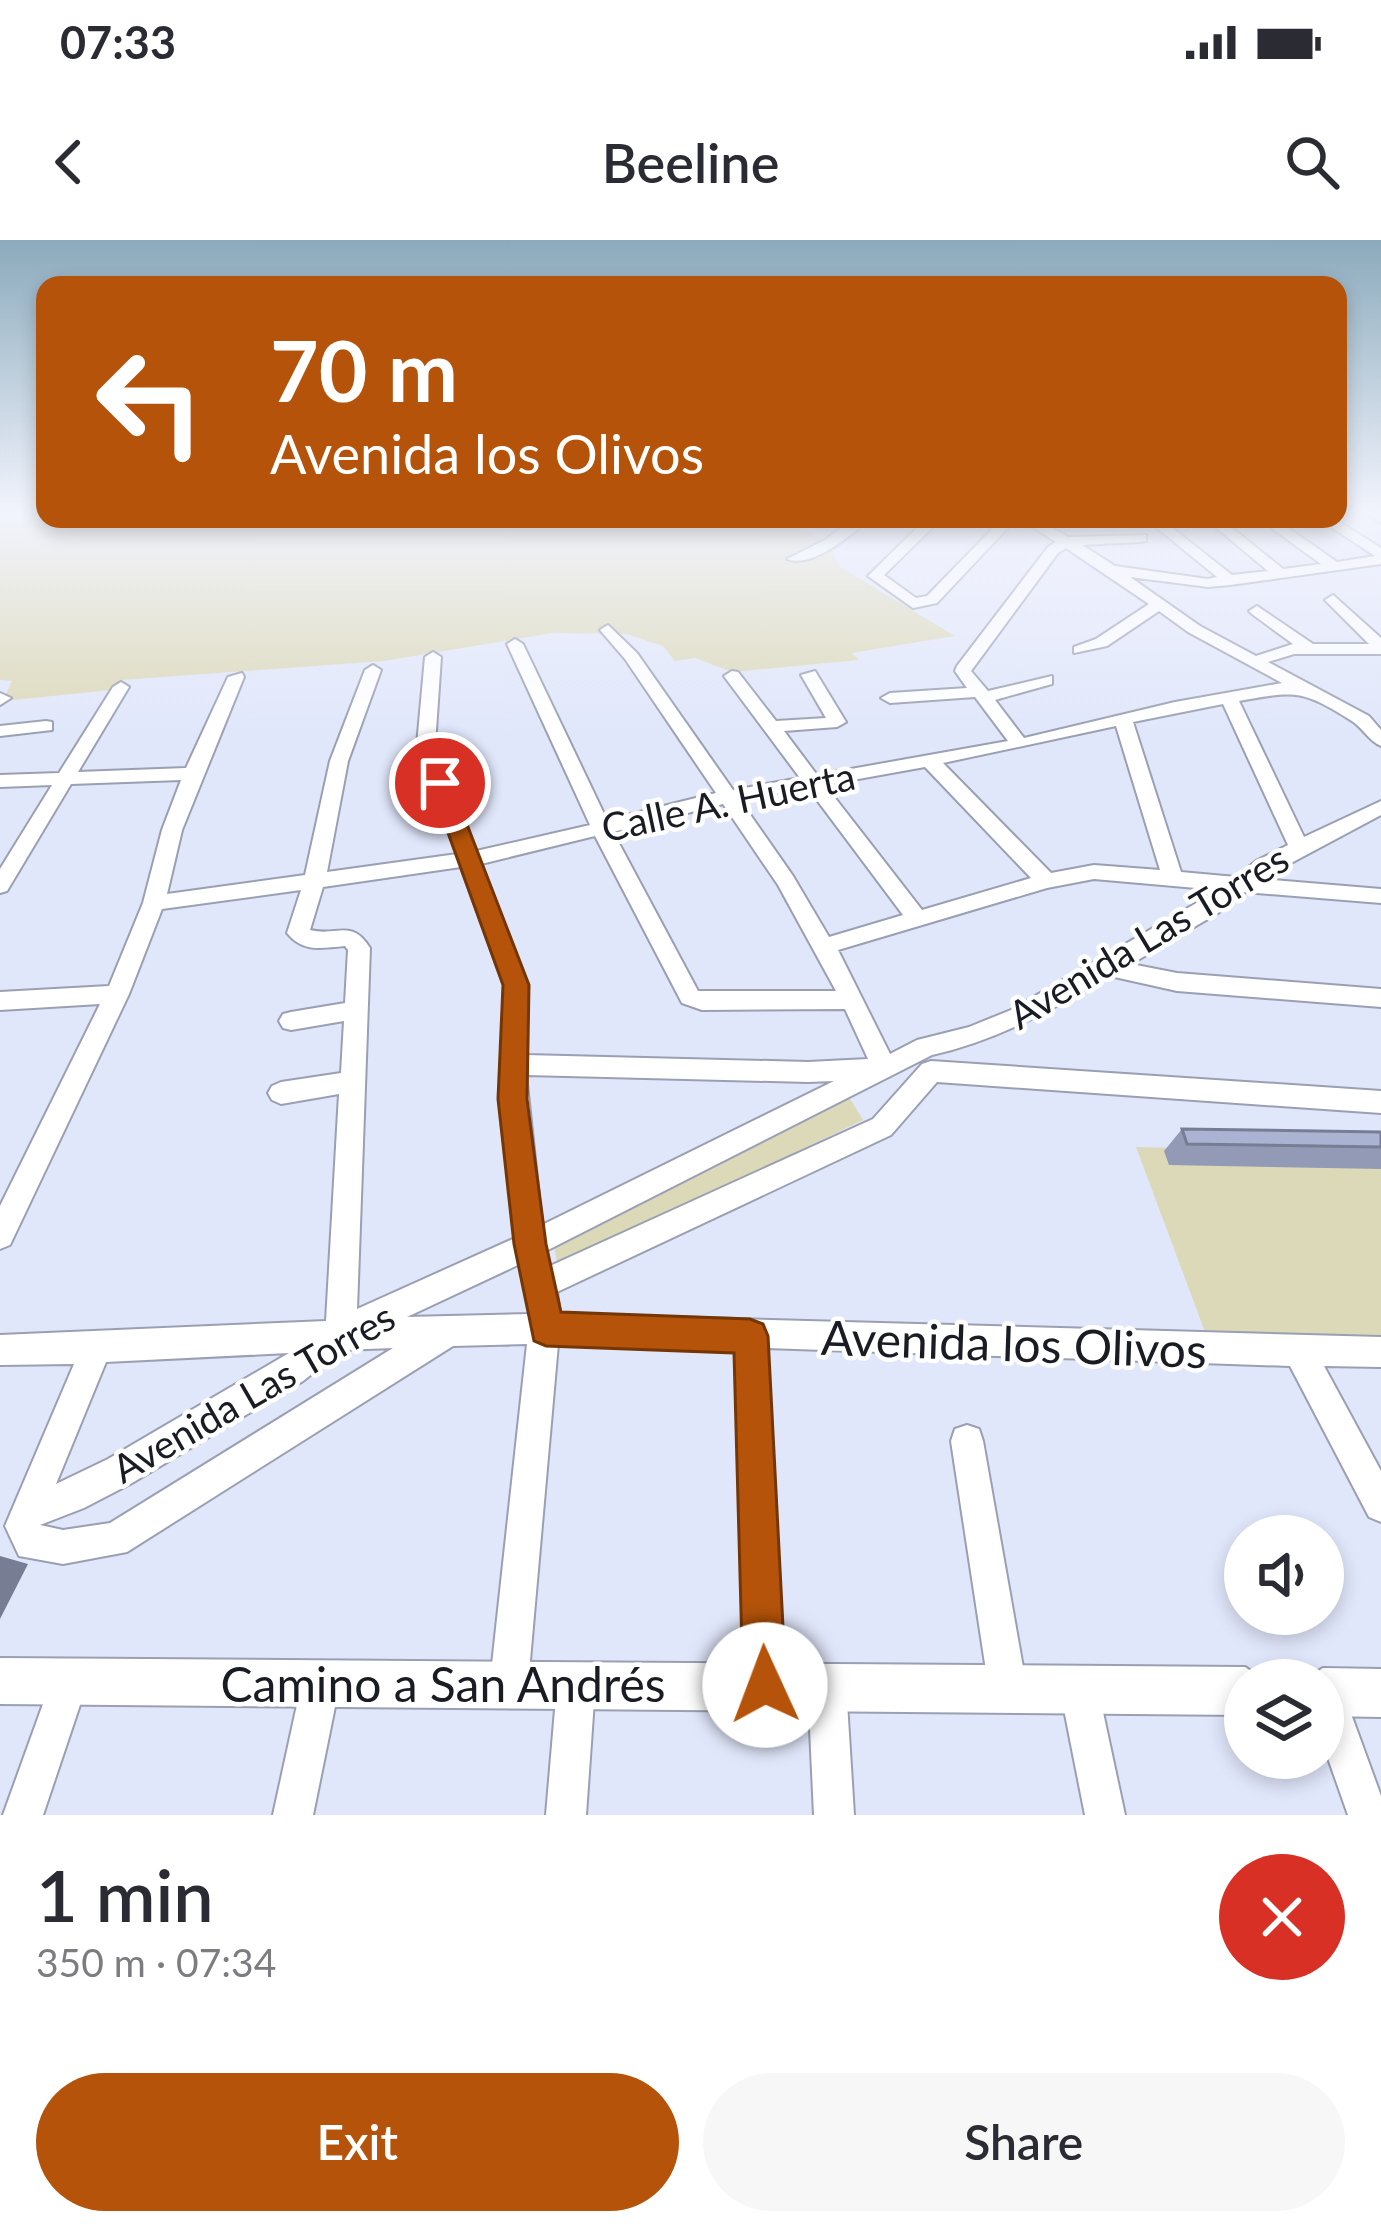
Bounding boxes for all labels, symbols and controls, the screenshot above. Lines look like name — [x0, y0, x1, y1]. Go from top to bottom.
text: 07:33 — [60, 15, 176, 69]
icon: back — [36, 129, 102, 195]
icon: search — [1279, 129, 1345, 195]
text: Beeline — [602, 130, 779, 195]
text: 70 m — [270, 319, 458, 420]
icon: left — [72, 324, 228, 480]
text: Avenida los Olivos — [270, 421, 704, 486]
pin — [389, 732, 491, 834]
icon: arrive — [407, 750, 473, 816]
street label: Calle A. Huerta — [597, 752, 859, 850]
street label: Avenida Las Torres — [1000, 834, 1296, 1038]
street label: Avenida Las Torres — [104, 1293, 402, 1491]
street label: Avenida los Olivos — [820, 1308, 1208, 1378]
map controls — [1224, 1515, 1344, 1779]
button: sound — [1224, 1515, 1344, 1635]
position arrow — [702, 1622, 828, 1748]
street label: Camino a San Andrés — [220, 1655, 666, 1712]
button: layers — [1224, 1659, 1344, 1779]
text: 1 min — [36, 1851, 214, 1937]
button: close — [1219, 1854, 1345, 1980]
text: 350 m · 07:34 — [36, 1939, 276, 1985]
button: Exit — [36, 2073, 679, 2211]
button: Share — [703, 2073, 1345, 2211]

